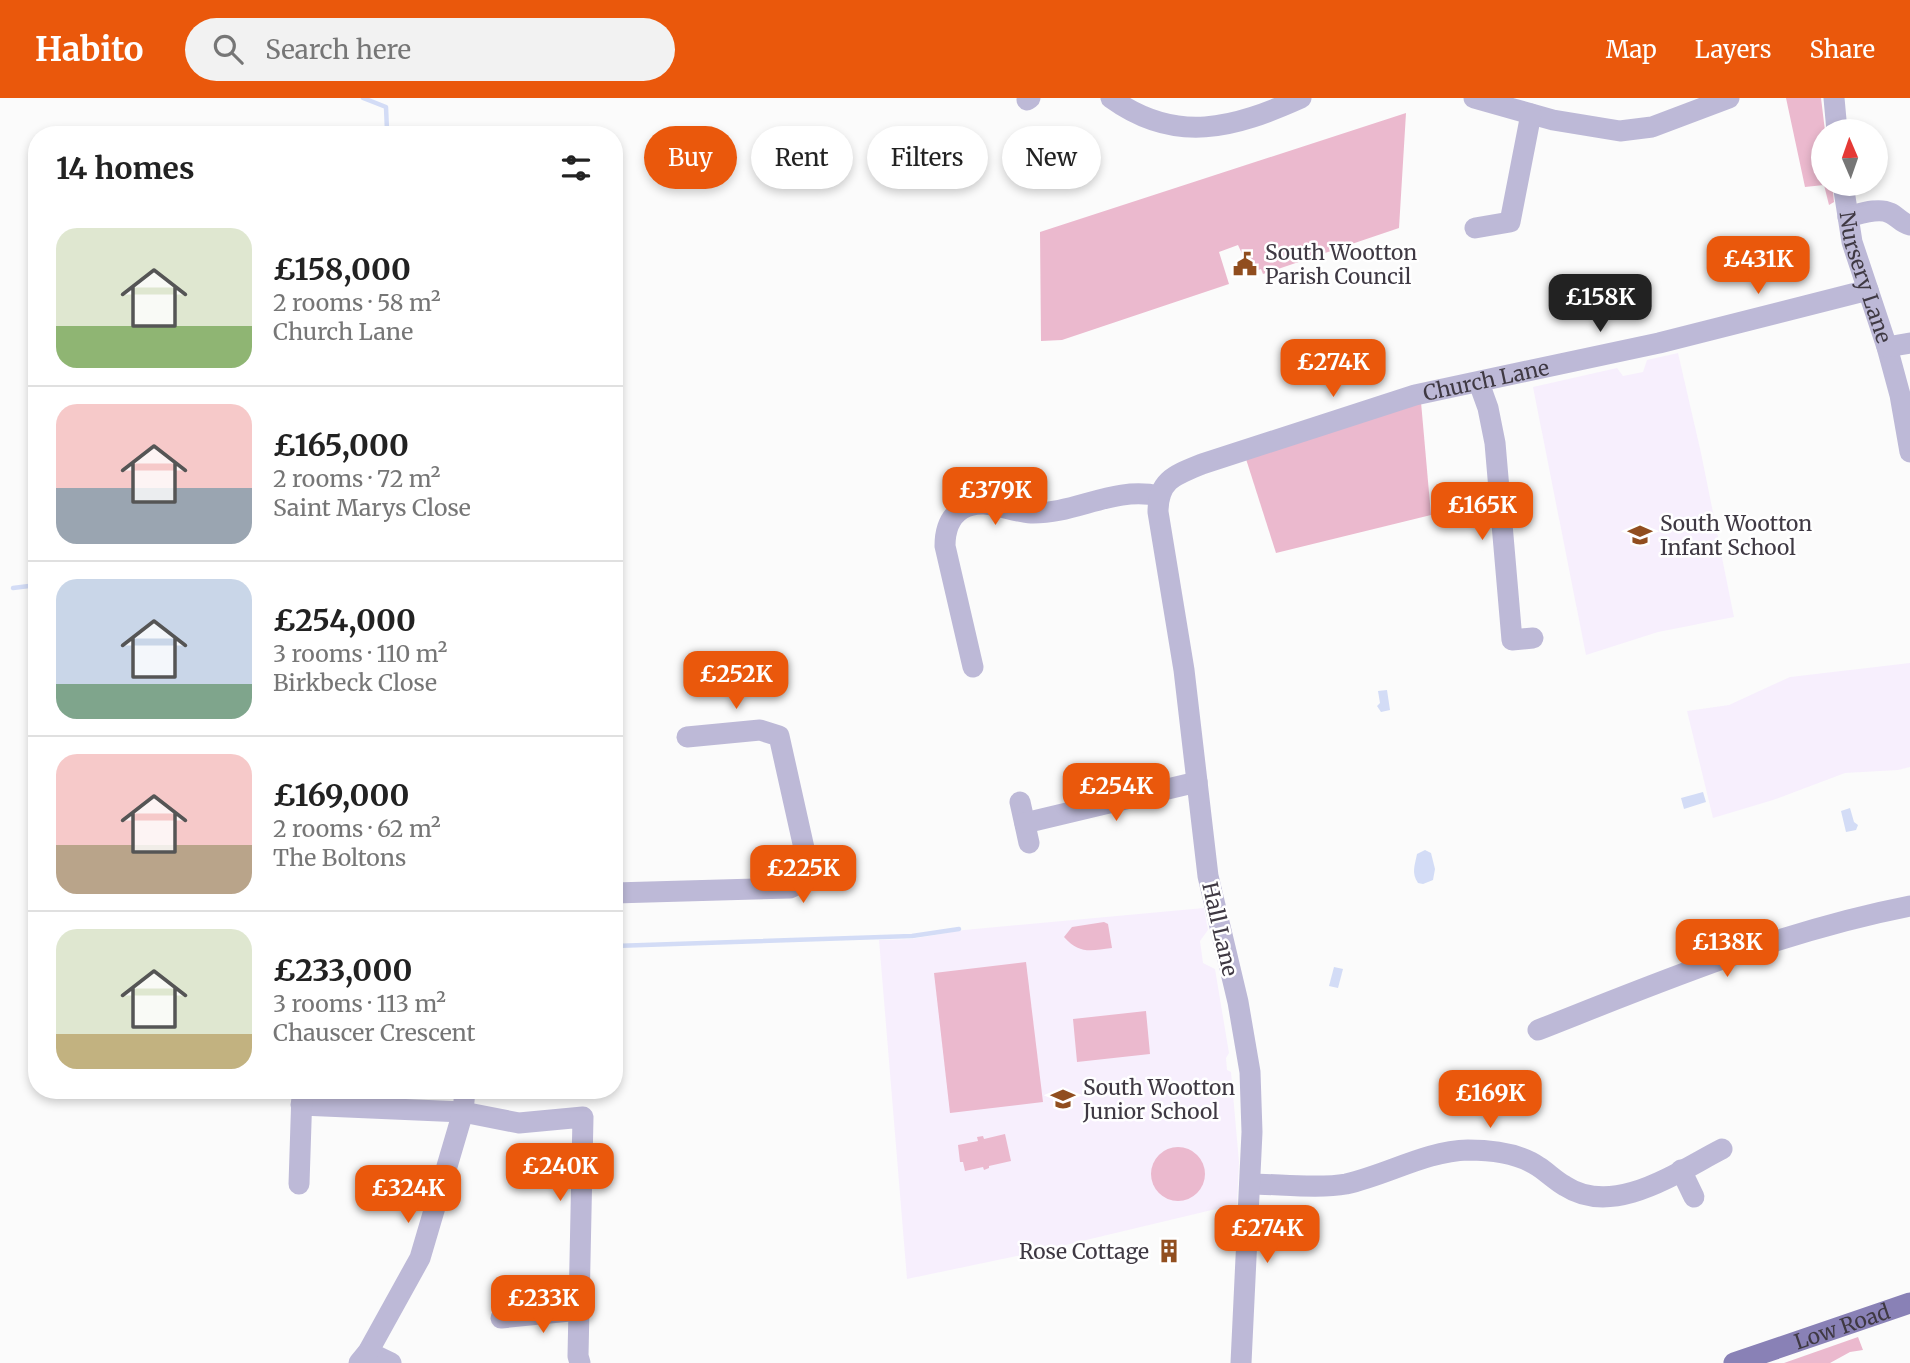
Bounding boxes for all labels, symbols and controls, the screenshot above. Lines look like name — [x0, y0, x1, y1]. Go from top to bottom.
search box — [185, 18, 675, 81]
text: Habito — [35, 29, 143, 70]
icon: search — [209, 30, 247, 68]
text: Search here — [265, 33, 411, 66]
text: Map — [1606, 34, 1657, 65]
text: Layers — [1695, 34, 1771, 65]
text: Share — [1809, 34, 1875, 65]
north arrow — [1811, 119, 1888, 196]
map controls — [1811, 119, 1888, 196]
chip: Buy — [644, 126, 737, 189]
chip: Rent — [751, 126, 853, 189]
chip: Filters — [867, 126, 988, 189]
chip: New — [1002, 126, 1101, 189]
text: 14 homes — [56, 149, 194, 187]
icon: filters — [557, 149, 595, 187]
street label: Nursery Lane — [1834, 209, 1898, 346]
pin: £431K — [1709, 236, 1807, 296]
place label: South Wootton Parish Council — [1265, 239, 1417, 290]
text: £431K — [1723, 244, 1793, 273]
text: £158,000 — [273, 250, 411, 288]
public building icon: South Wootton Parish Council — [1231, 250, 1259, 278]
icon: home — [112, 256, 196, 340]
pin: £158K — [1551, 274, 1649, 334]
text: £158K — [1565, 282, 1635, 311]
text: 2 rooms · 58 m² — [273, 288, 441, 317]
text: Church Lane — [273, 317, 413, 346]
pin: £274K — [1284, 340, 1382, 399]
text: £274K — [1297, 347, 1369, 376]
street label: Church Lane — [1421, 353, 1551, 406]
text: £165,000 — [273, 426, 409, 464]
icon: home — [112, 432, 196, 516]
text: 2 rooms · 72 m² — [273, 464, 440, 493]
pin: £379K — [946, 468, 1044, 527]
text: £379K — [958, 475, 1032, 504]
pin: £165K — [1433, 482, 1531, 542]
text: £165K — [1447, 490, 1517, 519]
text: Saint Marys Close — [273, 493, 471, 522]
place label: South Wootton Infant School — [1660, 510, 1812, 561]
school or university icon: South Wootton Infant School — [1626, 521, 1654, 549]
text: £254,000 — [273, 601, 416, 639]
icon: home — [112, 607, 196, 691]
text: 3 rooms · 110 m² — [273, 639, 447, 668]
pin: £252K — [687, 652, 785, 711]
text: £252K — [699, 659, 773, 688]
text: Birkbeck Close — [273, 668, 437, 697]
pin: £254K — [1067, 764, 1165, 823]
text: £254K — [1079, 771, 1153, 800]
text: £169,000 — [273, 776, 409, 814]
icon: home — [112, 782, 196, 866]
text: 2 rooms · 62 m² — [273, 814, 441, 843]
text: The Boltons — [273, 843, 406, 872]
pin: £225K — [754, 846, 852, 905]
text: £225K — [766, 853, 840, 882]
street label: Hall Lane — [1196, 879, 1244, 979]
pin: £138K — [1678, 920, 1776, 979]
text: £138K — [1692, 927, 1762, 956]
text: £233,000 — [273, 951, 412, 989]
icon: home — [112, 957, 196, 1041]
text: 3 rooms · 113 m² — [273, 989, 446, 1018]
text: Chauscer Crescent — [273, 1018, 475, 1047]
pin: £169K — [1441, 1070, 1539, 1130]
place label: South Wootton Junior School — [1082, 1074, 1235, 1125]
text: £169K — [1455, 1078, 1525, 1107]
school or university icon: South Wootton Junior School — [1049, 1085, 1077, 1113]
pin: £240K — [511, 1144, 609, 1203]
text: £240K — [522, 1151, 598, 1180]
pin: £324K — [359, 1166, 457, 1225]
text: £324K — [371, 1173, 445, 1202]
pin: £274K — [1218, 1206, 1316, 1265]
text: £274K — [1231, 1213, 1303, 1242]
building icon: Rose Cottage — [1155, 1237, 1183, 1265]
place label: Rose Cottage — [1019, 1238, 1149, 1265]
pin: £233K — [494, 1276, 592, 1335]
text: £233K — [507, 1283, 579, 1312]
street label: Low Road — [1791, 1297, 1894, 1355]

